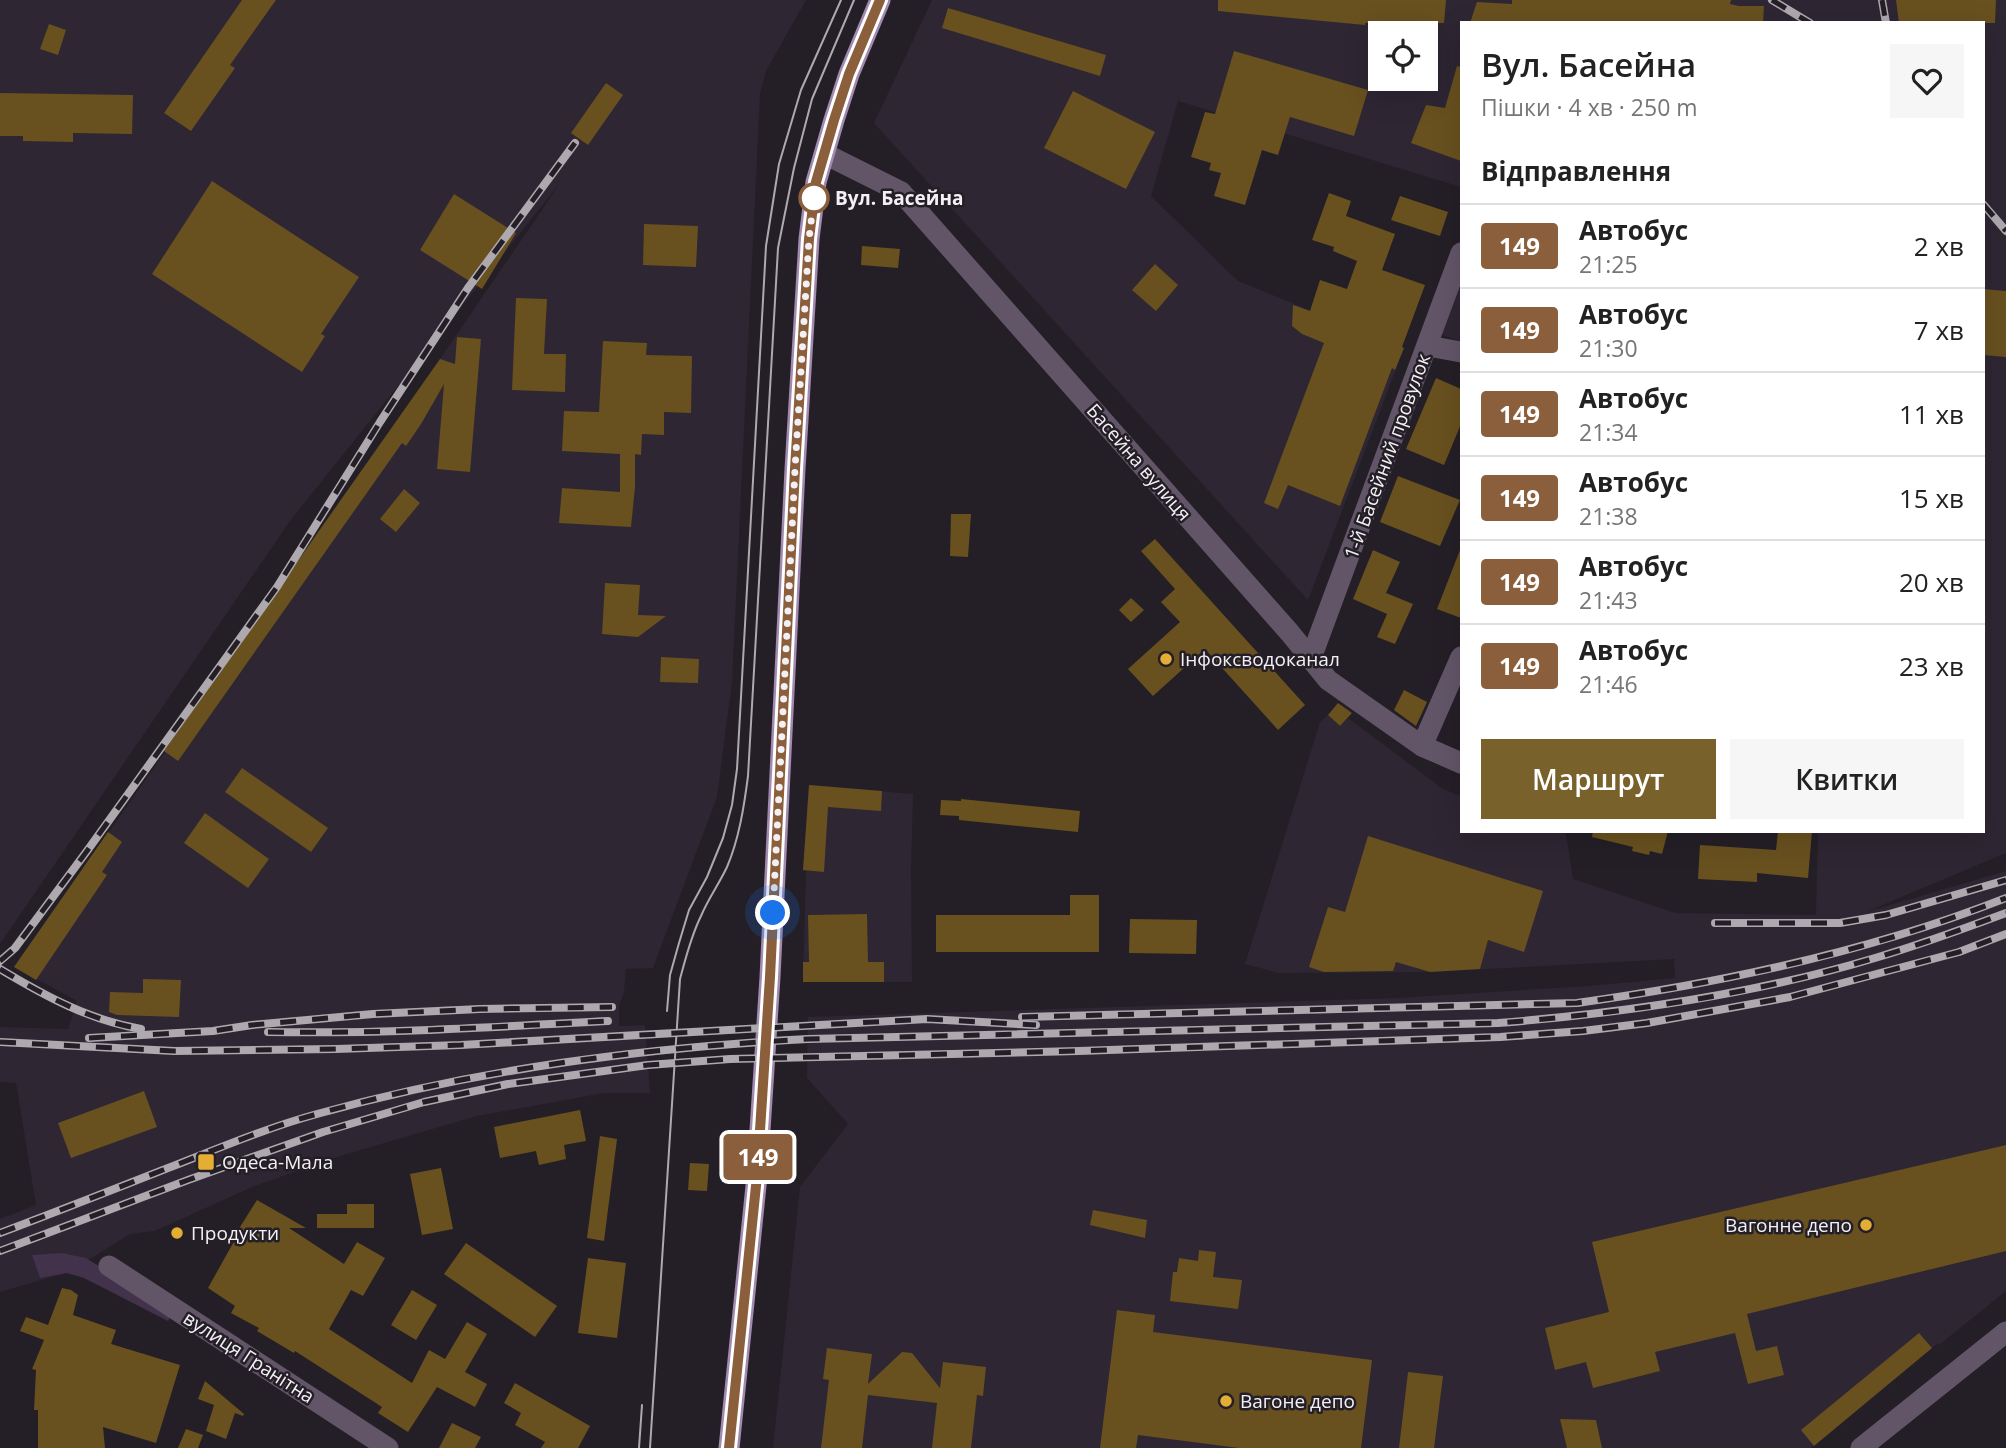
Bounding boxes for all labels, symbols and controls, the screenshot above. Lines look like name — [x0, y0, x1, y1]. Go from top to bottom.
map controls — [1368, 21, 1438, 91]
button: locate — [1368, 21, 1438, 91]
text: Вул. Басейна — [1481, 42, 1696, 87]
button: heart — [1890, 44, 1964, 118]
text: Пішки · 4 хв · 250 m — [1481, 91, 1698, 123]
text: Відправлення — [1481, 153, 1671, 189]
marker: Вул. Басейна — [799, 183, 829, 213]
place label: Вул. Басейна — [835, 185, 964, 211]
text: Автобус — [1579, 212, 1688, 248]
text: 2 хв — [1914, 228, 1964, 264]
text: 149 — [1499, 229, 1540, 262]
text: 21:25 — [1579, 248, 1638, 280]
text: Автобус — [1579, 296, 1688, 332]
text: 7 хв — [1914, 312, 1964, 348]
text: 149 — [1499, 313, 1540, 346]
text: 21:30 — [1579, 332, 1638, 364]
street label: 1-й Басейний провулок — [1338, 350, 1436, 562]
text: Автобус — [1579, 380, 1688, 416]
text: 11 хв — [1899, 396, 1964, 432]
text: 149 — [1499, 397, 1540, 430]
street label: Басейна вулиця — [1081, 398, 1197, 526]
text: 21:34 — [1579, 416, 1638, 448]
text: Автобус — [1579, 464, 1688, 500]
text: 15 хв — [1899, 480, 1964, 516]
text: 149 — [1499, 481, 1540, 514]
text: 21:38 — [1579, 500, 1638, 532]
text: Автобус — [1579, 548, 1688, 584]
text: 20 хв — [1899, 564, 1964, 600]
text: 149 — [1499, 565, 1540, 598]
text: 21:43 — [1579, 584, 1638, 616]
text: Автобус — [1579, 632, 1688, 668]
place label: Інфоксводоканал — [1180, 646, 1340, 672]
text: 23 хв — [1899, 648, 1964, 684]
text: 149 — [1499, 649, 1540, 682]
marker: Інфоксводоканал — [1158, 651, 1174, 667]
text: 21:46 — [1579, 668, 1638, 700]
button: Маршрут — [1481, 739, 1716, 819]
button: Квитки — [1730, 739, 1964, 819]
your location — [755, 895, 790, 930]
line badge: 149 — [718, 1134, 798, 1180]
text: 149 — [737, 1140, 779, 1173]
place label: Одеса-Мала — [222, 1149, 333, 1175]
marker: Одеса-Мала — [196, 1152, 216, 1172]
place label: Вагонне депо — [1725, 1212, 1852, 1238]
marker: Вагонне депо — [1858, 1217, 1874, 1233]
place label: Продукти — [191, 1220, 279, 1246]
marker: Продукти — [169, 1225, 185, 1241]
street label: вулиця Гранітна — [179, 1305, 319, 1409]
place label: Вагоне депо — [1240, 1388, 1355, 1414]
marker: Вагоне депо — [1218, 1393, 1234, 1409]

